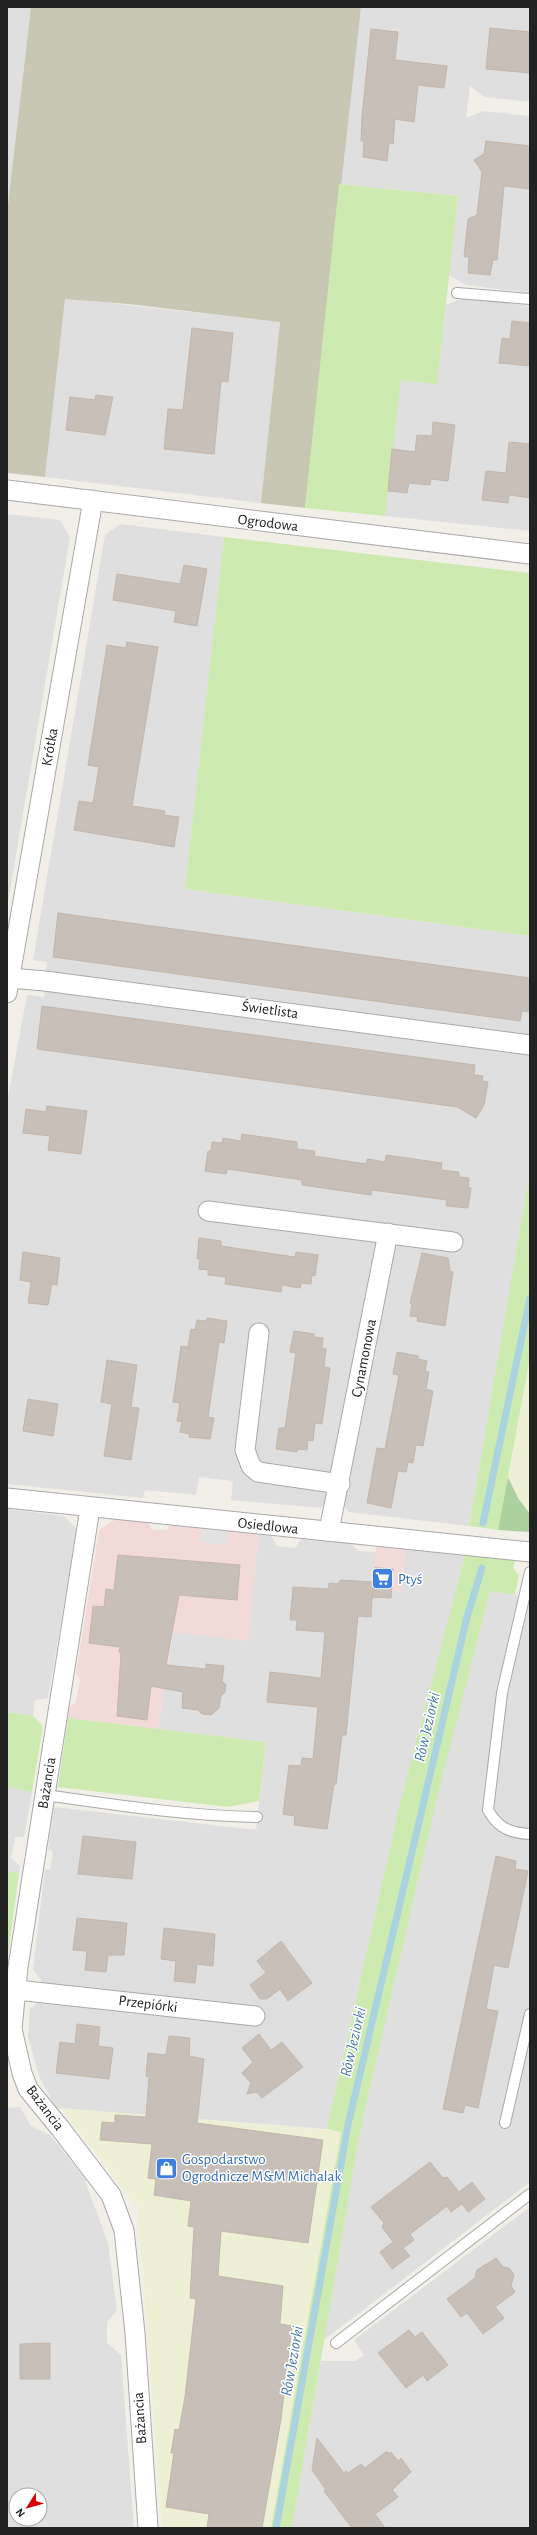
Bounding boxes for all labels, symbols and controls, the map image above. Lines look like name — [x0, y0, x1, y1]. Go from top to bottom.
street label: Ogrodowa — [237, 512, 299, 534]
street label: Krótka — [39, 727, 61, 767]
street label: Świetlista — [241, 997, 300, 1021]
street label: Cynamonowa — [349, 1317, 379, 1398]
street label: Osiedlowa — [237, 1515, 299, 1537]
supermarket icon: Ptyś — [370, 1566, 396, 1592]
place label: Ptyś — [398, 1572, 422, 1587]
water label: Rów Jeziorki — [411, 1690, 443, 1763]
street label: Bażancia — [36, 1756, 58, 1810]
street label: Przepiórki — [118, 1993, 178, 2015]
water label: Rów Jeziorki — [337, 2005, 369, 2078]
street label: Bażancia — [23, 2083, 67, 2133]
place label: Gospodarstwo Ogrodnicze M&M Michalak — [182, 2152, 341, 2184]
shop icon: Gospodarstwo Ogrodnicze M&M Michalak — [154, 2155, 180, 2181]
water label: Rów Jeziorki — [278, 2324, 306, 2397]
street label: Bażancia — [131, 2391, 149, 2444]
north arrow — [8, 2487, 48, 2527]
text: N — [14, 2506, 27, 2519]

